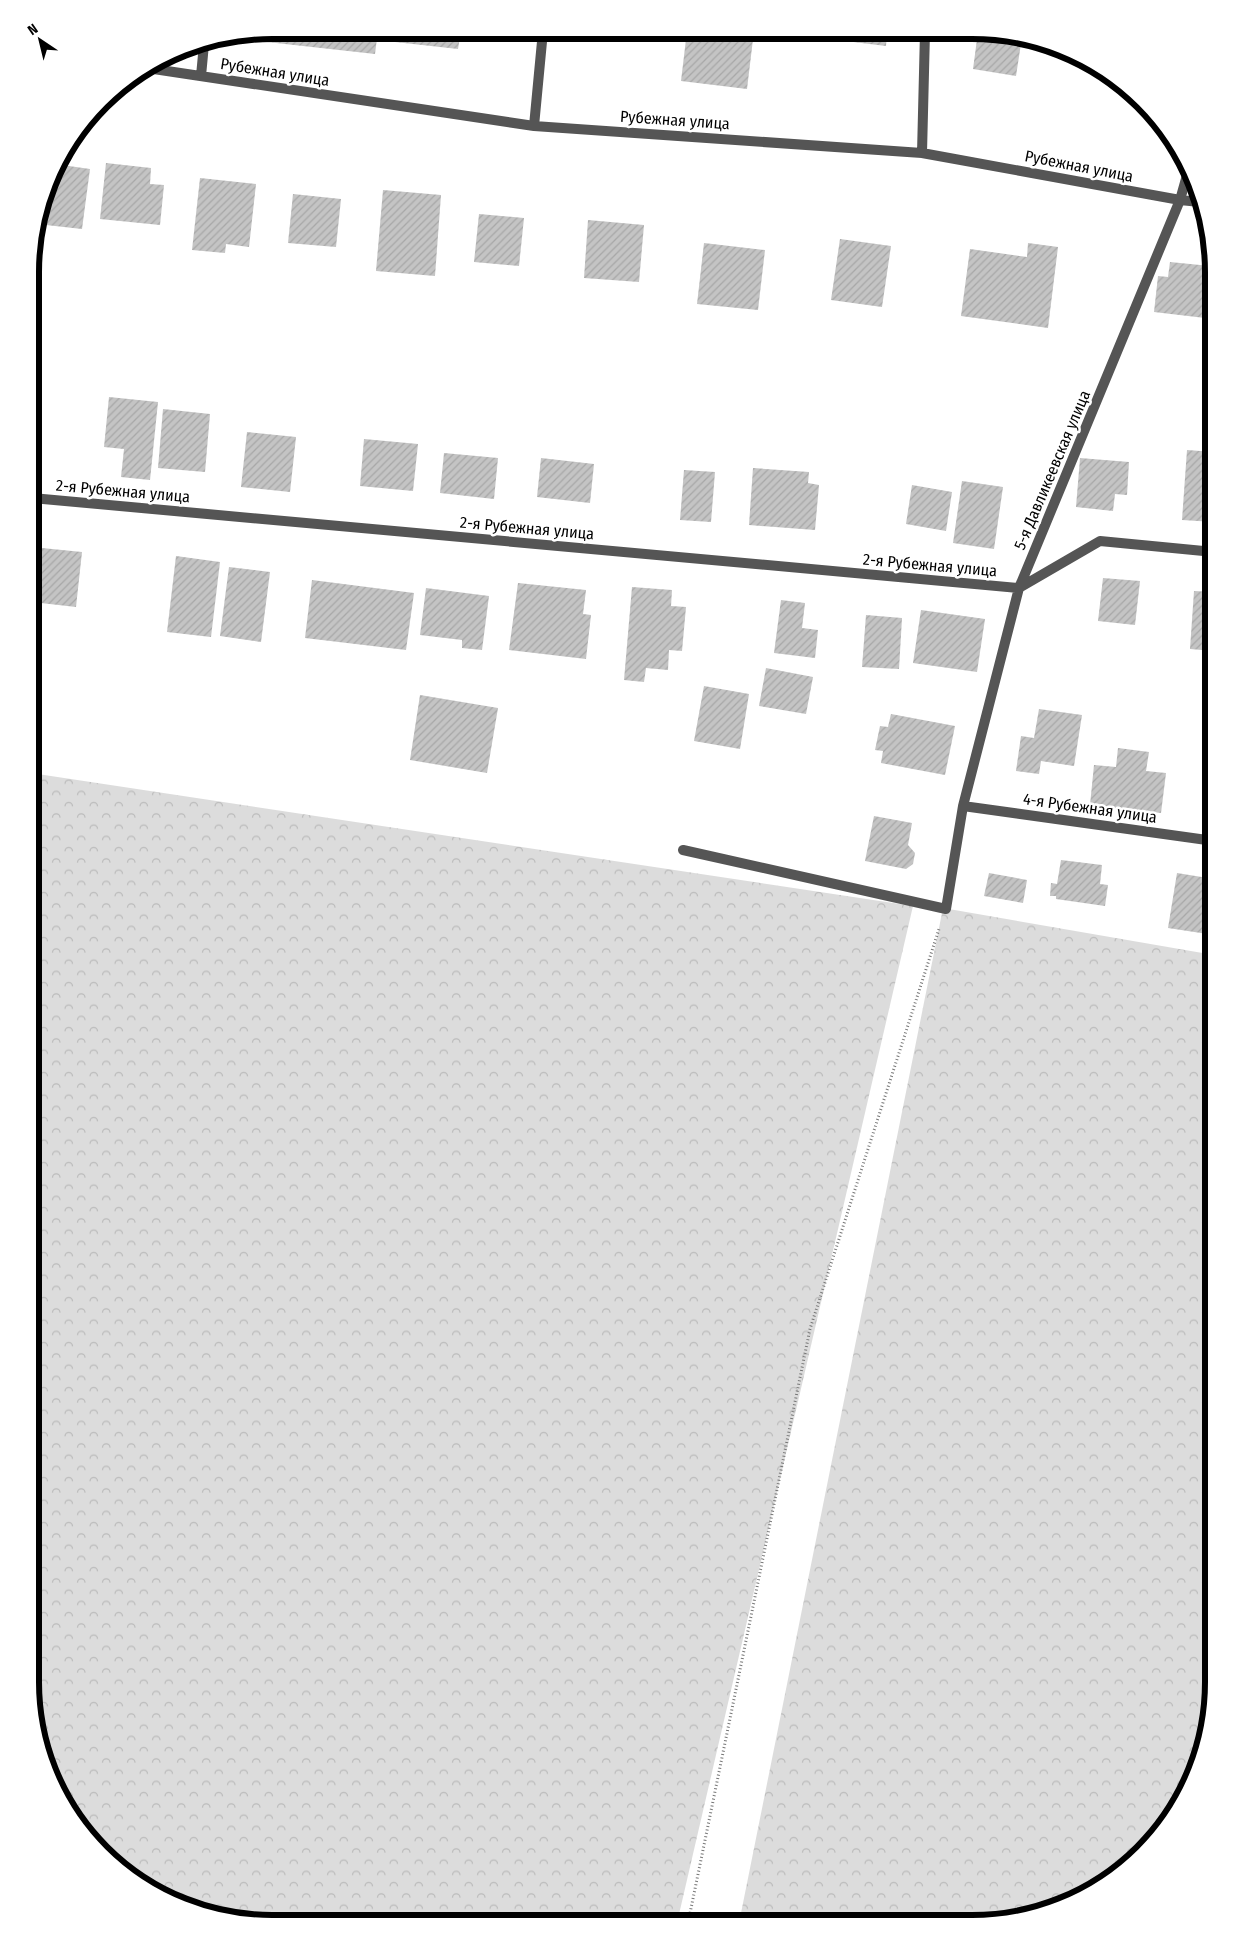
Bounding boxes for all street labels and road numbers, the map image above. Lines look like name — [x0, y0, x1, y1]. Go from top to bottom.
street label: Рубежная улица — [219, 54, 331, 90]
street label: Рубежная улица — [620, 107, 731, 133]
street label: Рубежная улица — [1023, 146, 1135, 186]
street label: 5-я Давликеевская улица — [1010, 387, 1094, 552]
street label: 2-я Рубежная улица — [55, 476, 191, 506]
street label: 2-я Рубежная улица — [459, 513, 595, 543]
street label: 2-я Рубежная улица — [862, 550, 998, 580]
street label: 4-я Рубежная улица — [1022, 789, 1158, 827]

